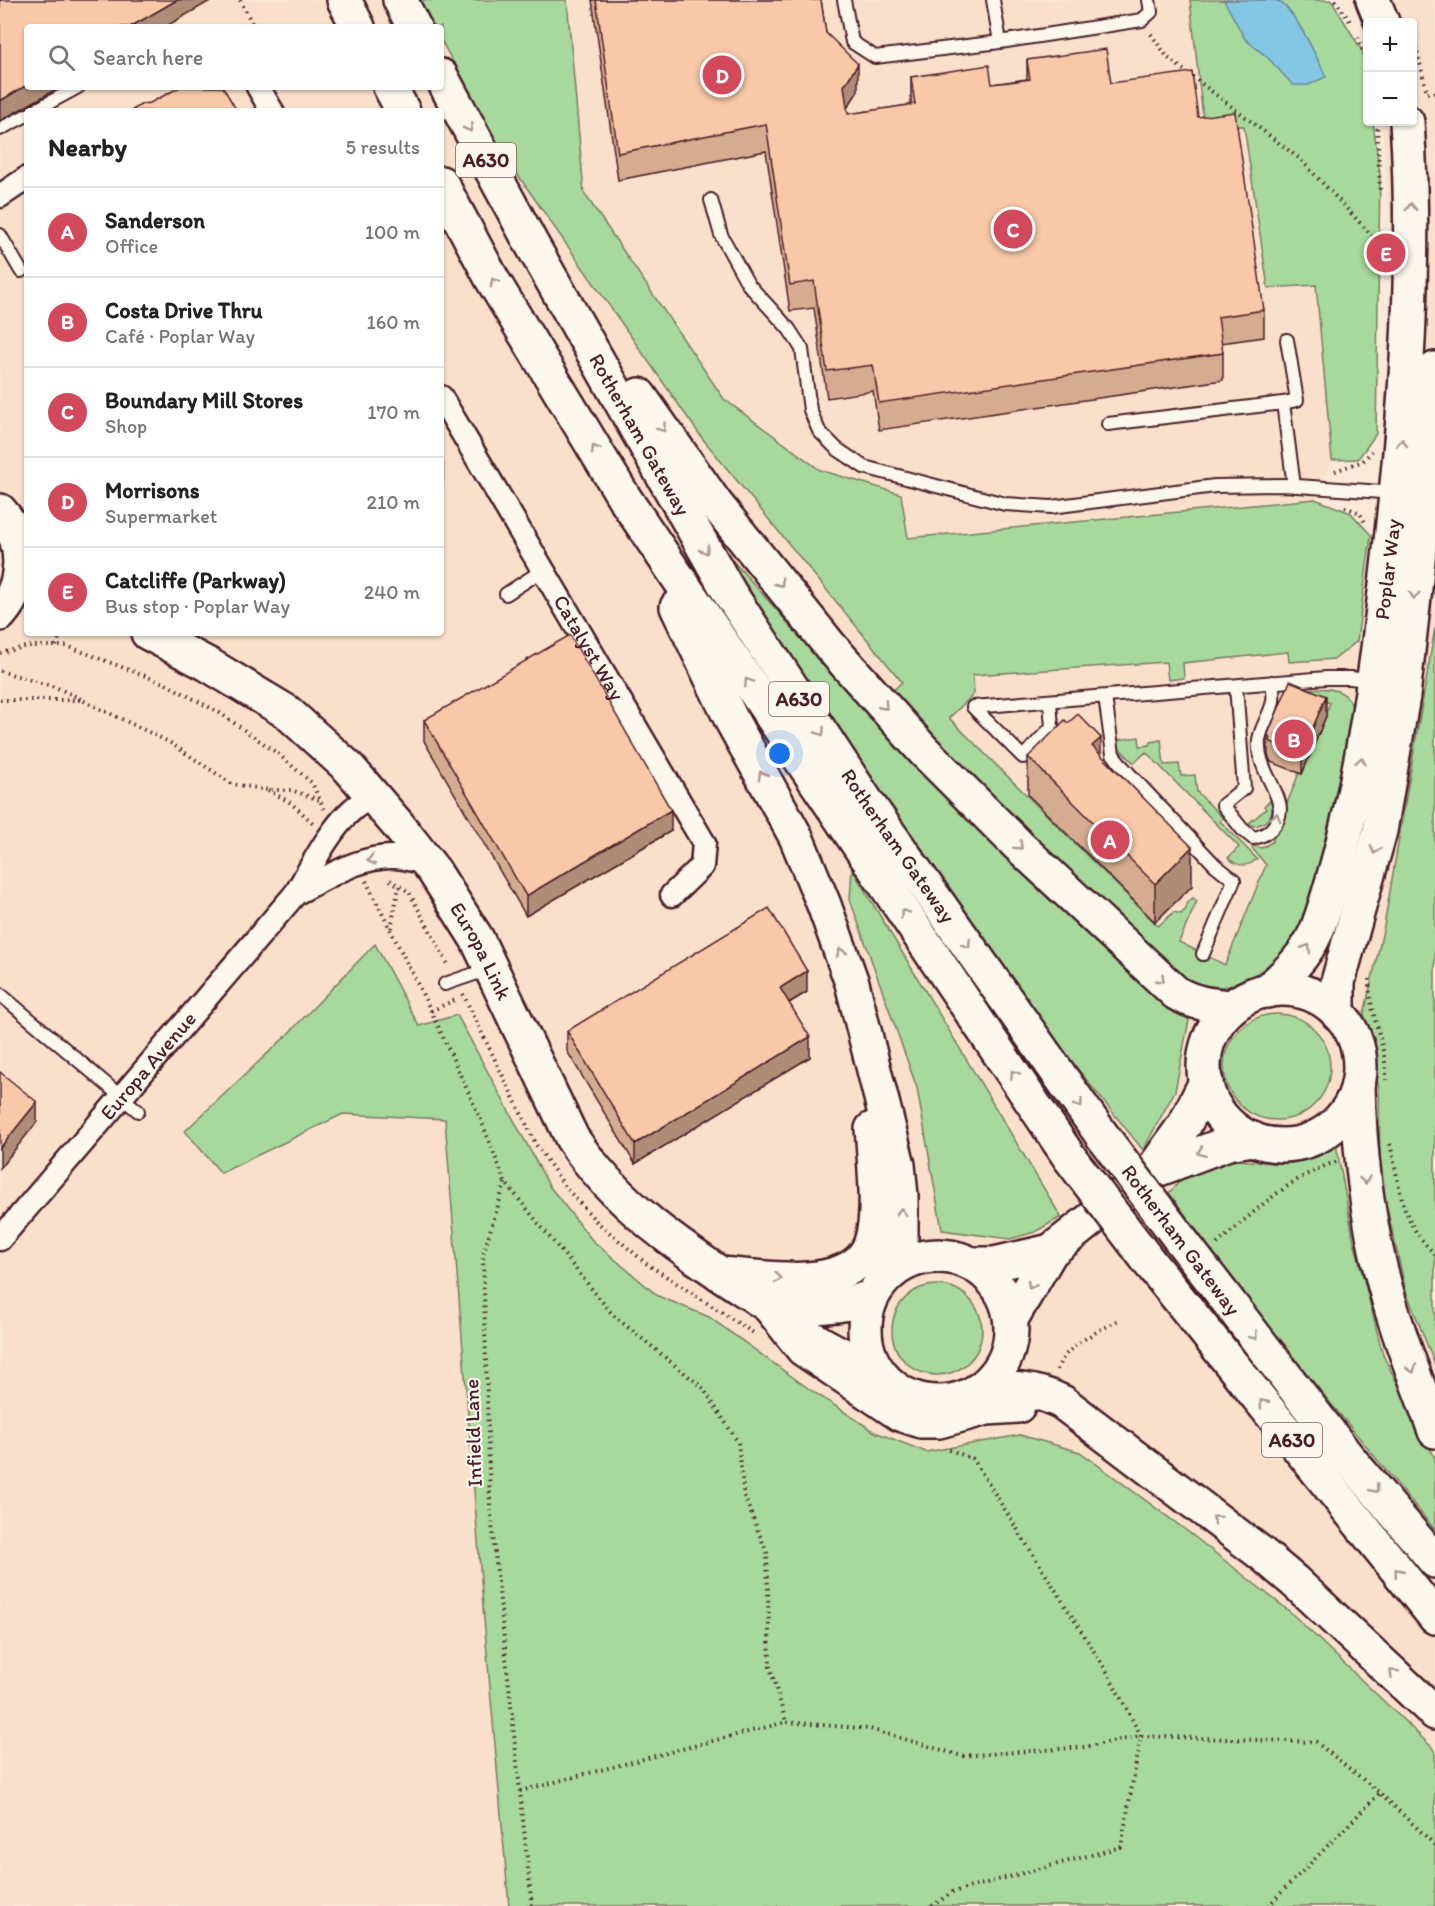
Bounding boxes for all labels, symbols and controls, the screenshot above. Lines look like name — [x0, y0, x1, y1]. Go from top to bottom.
map controls — [1363, 18, 1417, 126]
button: + — [1363, 18, 1417, 72]
search box — [24, 24, 444, 90]
icon: search — [45, 41, 78, 74]
text: Search here — [93, 44, 203, 71]
pin: D — [702, 52, 742, 98]
button: − — [1363, 72, 1417, 126]
one-way arrow — [462, 121, 473, 132]
text: Nearby — [48, 131, 127, 163]
text: 5 results — [346, 135, 420, 159]
road number: A630 — [456, 143, 516, 177]
one-way arrow — [1405, 202, 1417, 211]
pin: C — [994, 206, 1032, 252]
text: Sanderson — [105, 207, 205, 234]
text: A — [61, 220, 74, 244]
text: 100 m — [365, 220, 420, 244]
pin: E — [1366, 230, 1406, 276]
text: Office — [105, 234, 158, 258]
one-way arrow — [490, 278, 501, 288]
text: Costa Drive Thru — [105, 297, 262, 324]
text: B — [61, 310, 74, 334]
text: 160 m — [367, 310, 420, 334]
text: Café · Poplar Way — [105, 324, 255, 348]
street label: Rotherham Gateway — [584, 349, 696, 520]
text: Boundary Mill Stores — [105, 387, 303, 414]
text: C — [61, 400, 74, 424]
text: 170 m — [367, 400, 420, 424]
text: Shop — [105, 414, 147, 438]
one-way arrow — [655, 421, 666, 432]
one-way arrow — [1395, 439, 1408, 448]
one-way arrow — [590, 445, 602, 455]
text: Morrisons — [105, 477, 200, 504]
text: D — [61, 490, 74, 514]
text: 210 m — [367, 490, 420, 514]
text: Supermarket — [105, 504, 217, 528]
street label: Poplar Way — [1369, 517, 1405, 621]
one-way arrow — [698, 543, 709, 554]
text: Catcliffe (Parkway) — [105, 567, 286, 594]
one-way arrow — [772, 576, 783, 587]
text: E — [62, 580, 73, 604]
text: 240 m — [364, 580, 420, 604]
street label: Catalyst Way — [548, 590, 630, 705]
one-way arrow — [1409, 590, 1421, 599]
text: Bus stop · Poplar Way — [105, 594, 290, 618]
one-way arrow — [744, 678, 755, 689]
road number: A630 — [769, 682, 829, 716]
one-way arrow — [876, 699, 887, 710]
pin: B — [1274, 716, 1314, 762]
one-way arrow — [814, 725, 825, 736]
your location — [765, 739, 794, 768]
one-way arrow — [1354, 757, 1367, 767]
street label: Rotherham Gateway — [836, 764, 961, 928]
one-way arrow — [758, 770, 769, 781]
one-way arrow — [1269, 812, 1281, 823]
pin: A — [1090, 818, 1130, 862]
one-way arrow — [1013, 839, 1023, 850]
one-way arrow — [1370, 844, 1382, 854]
one-way arrow — [366, 853, 376, 866]
street label: Europa Link — [445, 897, 517, 1004]
one-way arrow — [900, 909, 911, 920]
one-way arrow — [960, 938, 971, 949]
one-way arrow — [1299, 944, 1311, 954]
one-way arrow — [835, 947, 848, 958]
one-way arrow — [1154, 972, 1165, 983]
street label: Europa Avenue — [95, 1006, 201, 1125]
one-way arrow — [1010, 1070, 1021, 1081]
one-way arrow — [1072, 1097, 1083, 1108]
one-way arrow — [1197, 1145, 1207, 1158]
street label: Rotherham Gateway — [1117, 1159, 1246, 1320]
one-way arrow — [1358, 1176, 1370, 1185]
one-way arrow — [895, 1207, 907, 1216]
one-way arrow — [774, 1271, 783, 1284]
one-way arrow — [1027, 1279, 1038, 1289]
one-way arrow — [1247, 1329, 1258, 1340]
one-way arrow — [1405, 1363, 1418, 1374]
street label: Infield Lane — [458, 1379, 487, 1487]
one-way arrow — [1259, 1399, 1270, 1410]
road number: A630 — [1262, 1423, 1322, 1457]
one-way arrow — [1367, 1482, 1378, 1493]
one-way arrow — [1211, 1515, 1222, 1526]
one-way arrow — [1395, 1567, 1406, 1578]
one-way arrow — [1389, 1669, 1399, 1680]

